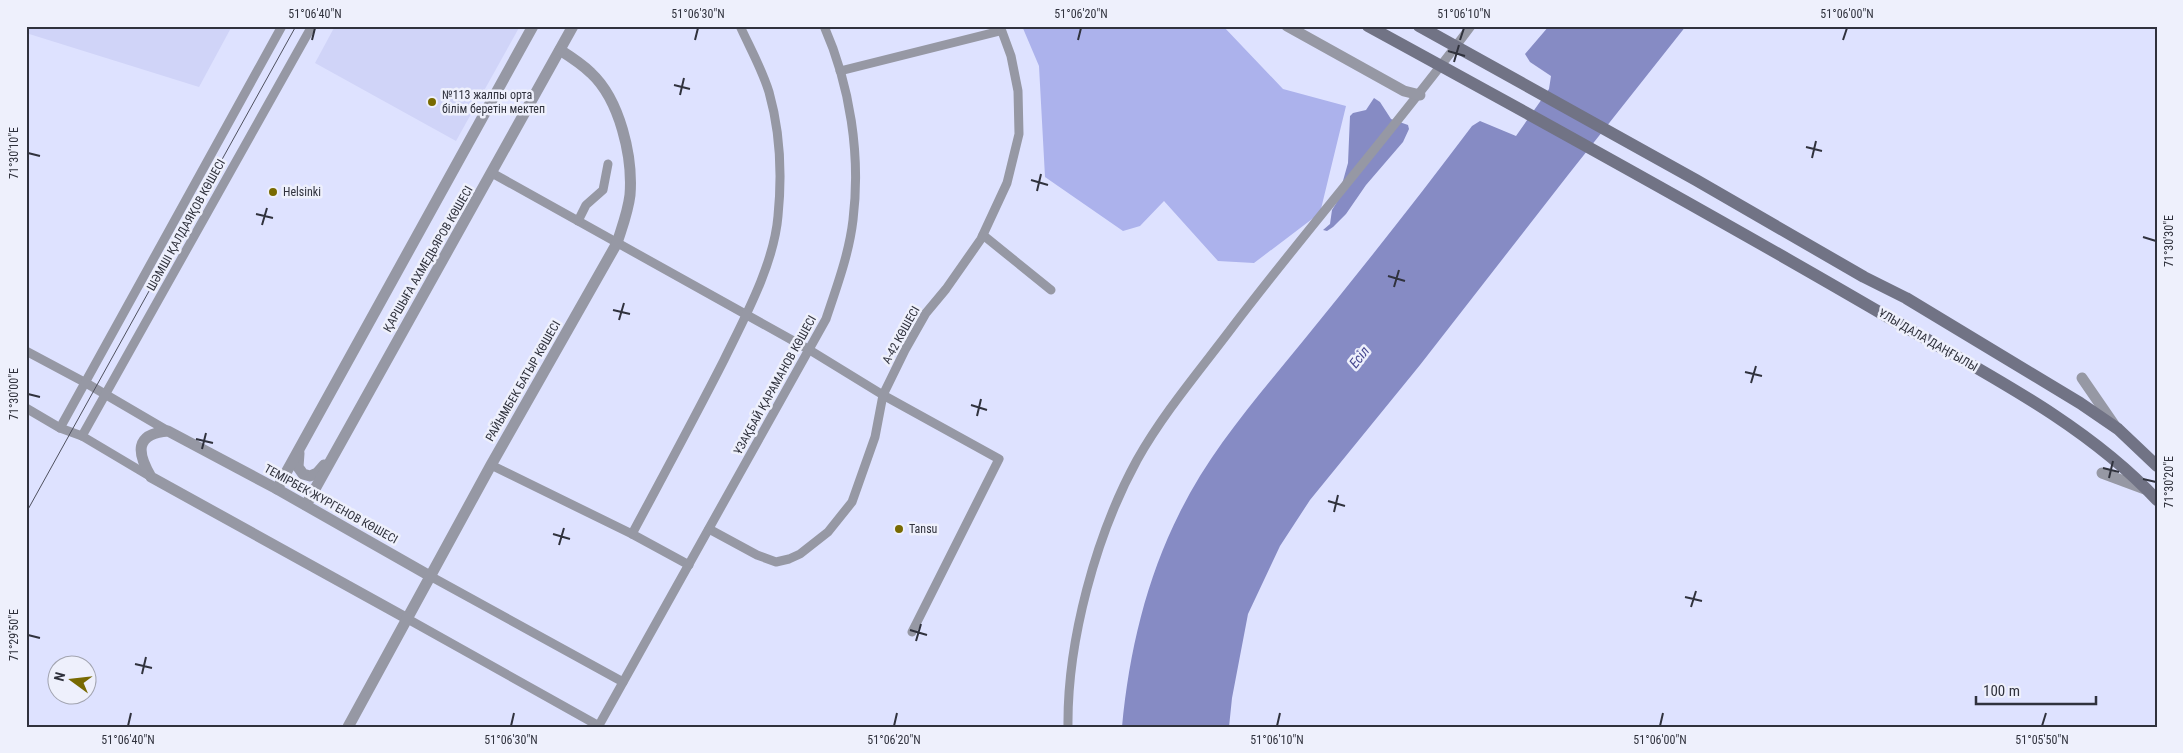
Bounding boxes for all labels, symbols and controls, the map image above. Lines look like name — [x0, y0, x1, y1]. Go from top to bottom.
text: 51°06'40"N — [288, 7, 342, 21]
text: 51°06'30"N — [671, 7, 725, 21]
text: 51°06'20"N — [1054, 7, 1108, 21]
text: 51°06'10"N — [1437, 7, 1491, 21]
text: 51°06'00"N — [1820, 7, 1874, 21]
place label: №113 жалпы орта білім беретін мектеп — [442, 88, 545, 116]
marker: №113 жалпы орта білім беретін мектеп — [426, 96, 438, 108]
text: 71°30'10"E — [7, 127, 21, 179]
street label: ШӘМШІ ҚАЛДАЯҚОВ КӨШЕСІ — [144, 157, 228, 293]
street label: ҚАРШЫҒА АХМЕДЬЯРОВ КӨШЕСІ — [380, 183, 476, 335]
place label: Helsinki — [283, 185, 321, 199]
marker: Helsinki — [267, 186, 279, 198]
text: 71°30'30"E — [2162, 215, 2176, 267]
street label: А-42 КӨШЕСІ — [879, 304, 923, 366]
street label: ҰЛЫ ДАЛА ДАҢҒЫЛЫ — [1876, 306, 1980, 374]
street label: ҰЗАҚБАЙ ҚАРАМАНОВ КӨШЕСІ — [730, 313, 819, 457]
street label: РАЙЫМБЕК БАТЫР КӨШЕСІ — [482, 318, 563, 444]
water label: Есіл — [1346, 343, 1372, 371]
text: 71°30'00"E — [7, 368, 21, 420]
text: 71°30'20"E — [2162, 456, 2176, 508]
street label: ТЕМІРБЕК ЖҮРГЕНОВ КӨШЕСІ — [262, 461, 400, 547]
place label: Tansu — [909, 522, 938, 536]
marker: Tansu — [893, 523, 905, 535]
text: 71°29'50"E — [7, 609, 21, 661]
north arrow — [48, 656, 98, 706]
text: N — [51, 670, 68, 683]
scale bar — [1976, 673, 2096, 705]
text: 100 m — [1983, 682, 2020, 700]
text: 51°06'40"N — [101, 733, 155, 747]
text: 51°06'30"N — [484, 733, 538, 747]
text: 51°06'20"N — [867, 733, 921, 747]
text: 51°06'10"N — [1250, 733, 1304, 747]
text: 51°06'00"N — [1633, 733, 1687, 747]
text: 51°05'50"N — [2015, 733, 2069, 747]

